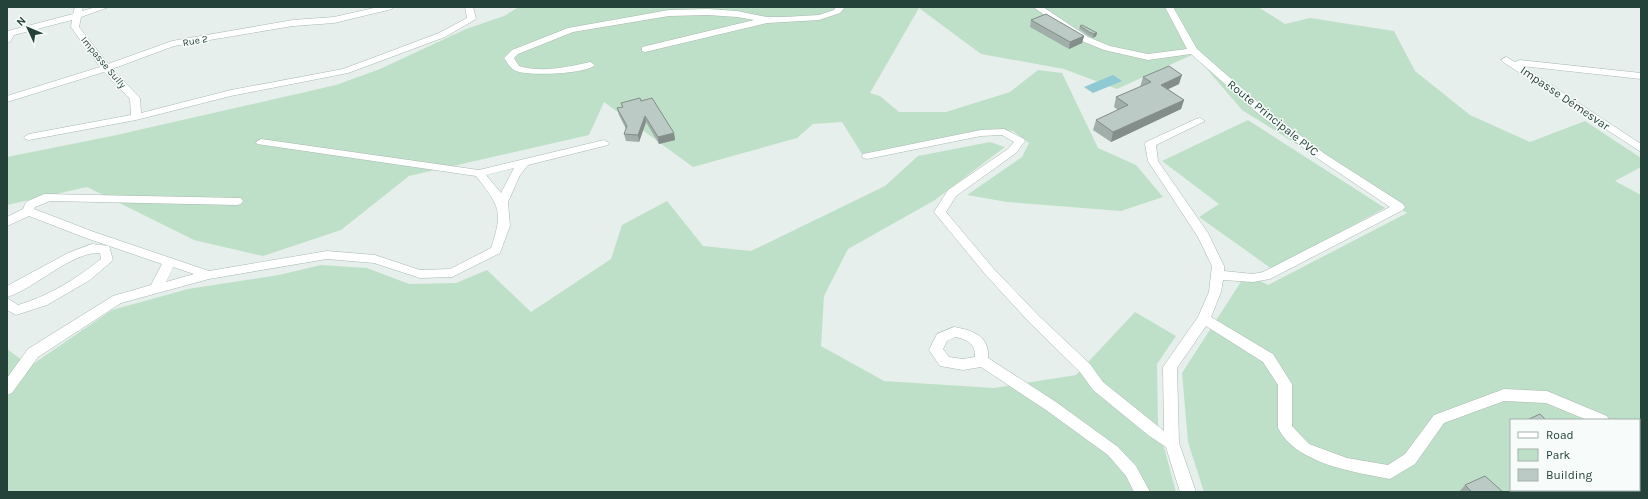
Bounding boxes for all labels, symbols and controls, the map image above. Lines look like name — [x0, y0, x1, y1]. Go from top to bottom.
north arrow — [8, 8, 48, 48]
text: N — [14, 14, 29, 29]
street label: Rue 2 — [182, 33, 209, 49]
street label: Impasse Sully — [78, 34, 129, 91]
street label: Impasse Démesvar — [1518, 63, 1613, 133]
street label: Route Principale PVC — [1225, 77, 1321, 159]
legend — [1510, 419, 1640, 491]
text: Road — [1546, 428, 1574, 442]
text: Park — [1546, 448, 1571, 462]
text: Building — [1546, 468, 1593, 482]

